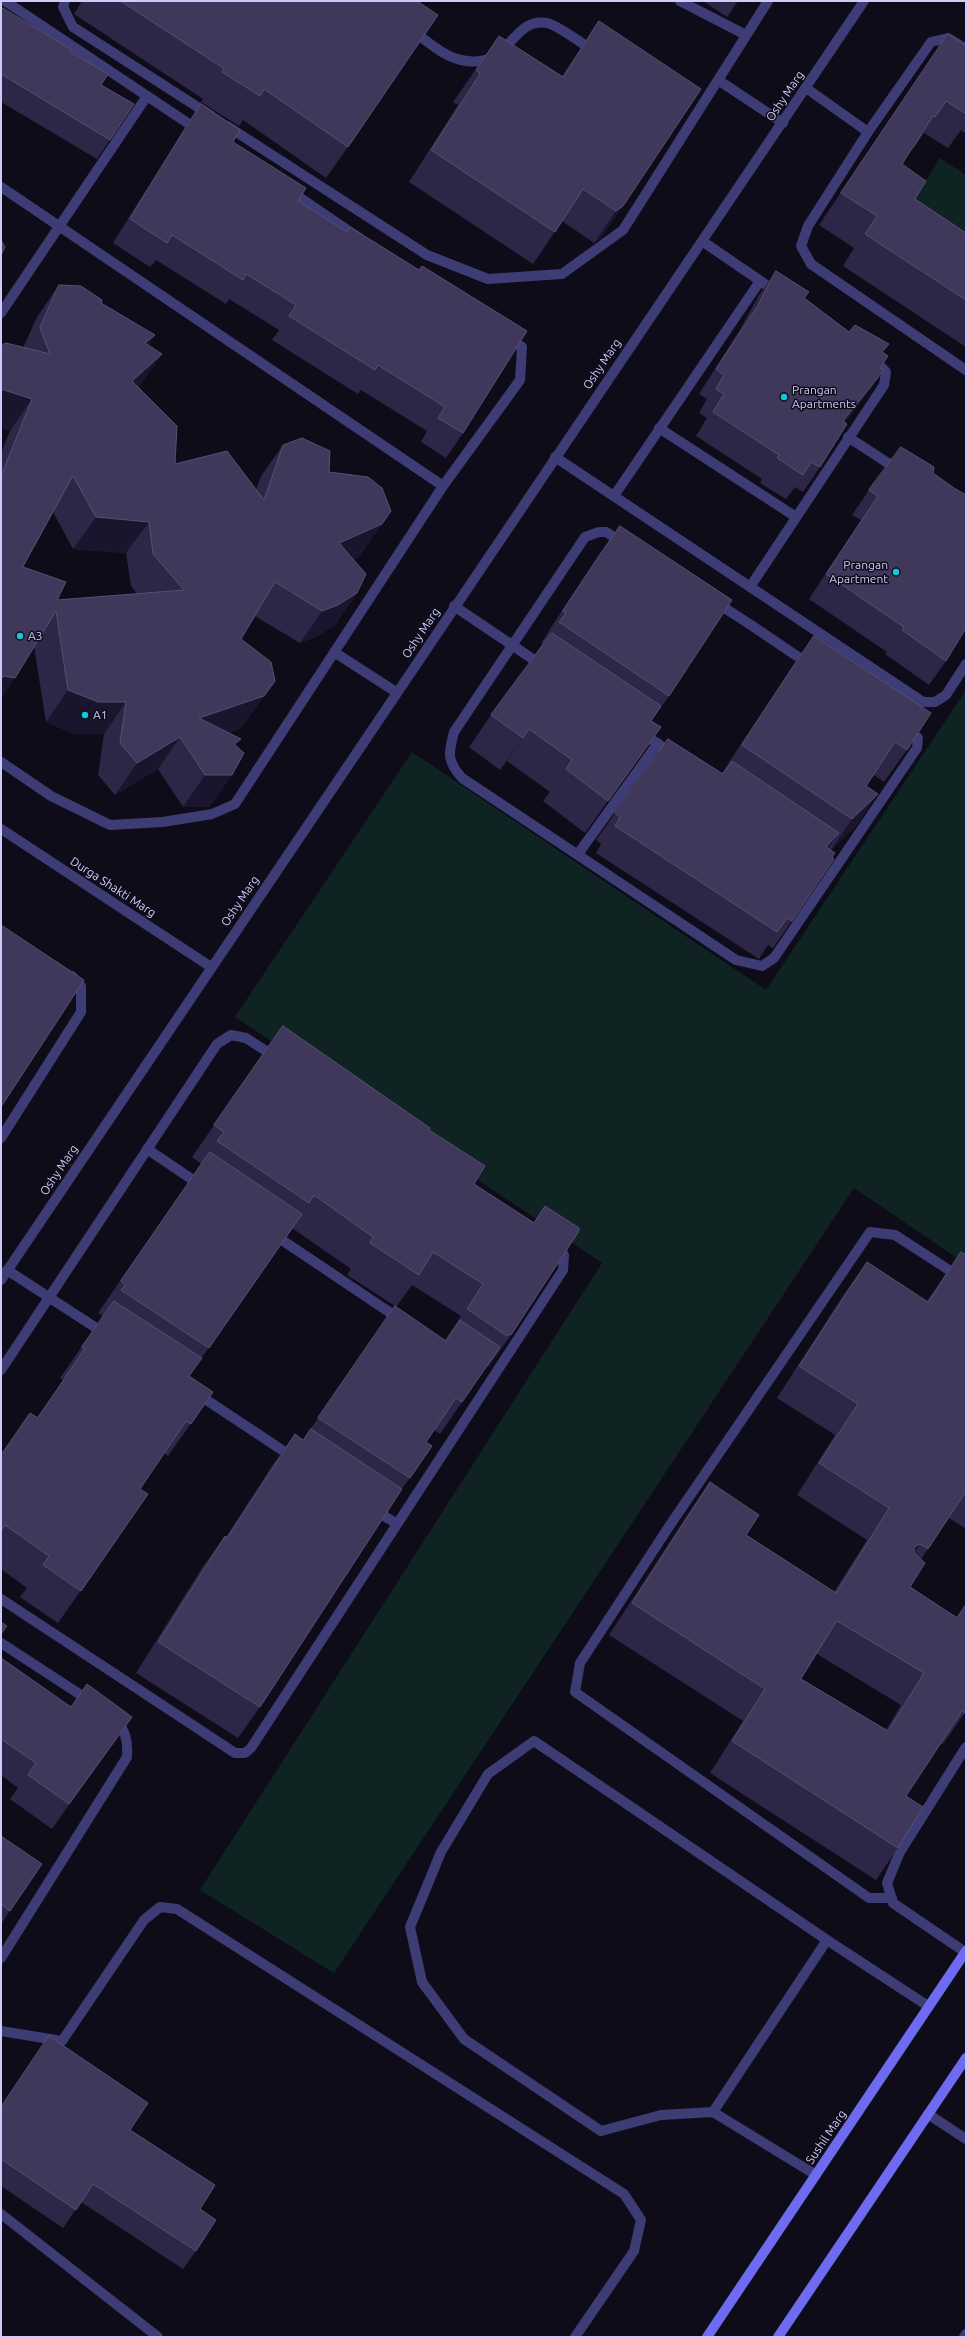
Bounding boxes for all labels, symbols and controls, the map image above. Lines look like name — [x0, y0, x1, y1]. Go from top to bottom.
street label: Oshy Marg — [763, 68, 807, 124]
street label: Oshy Marg — [580, 336, 624, 392]
place label: Prangan Apartments — [792, 383, 856, 411]
marker: Prangan Apartments — [779, 392, 789, 402]
place label: Prangan Apartment — [829, 558, 888, 586]
marker: Prangan Apartment — [891, 567, 901, 577]
street label: Oshy Marg — [399, 605, 443, 661]
place label: A3 — [28, 629, 43, 643]
marker: A3 — [15, 631, 25, 641]
place label: A1 — [93, 708, 108, 722]
marker: A1 — [80, 710, 90, 720]
street label: Durga Shakti Marg — [67, 854, 159, 920]
street label: Oshy Marg — [218, 873, 262, 929]
street label: Oshy Marg — [37, 1142, 81, 1198]
street label: Sushil Marg — [803, 2107, 849, 2167]

